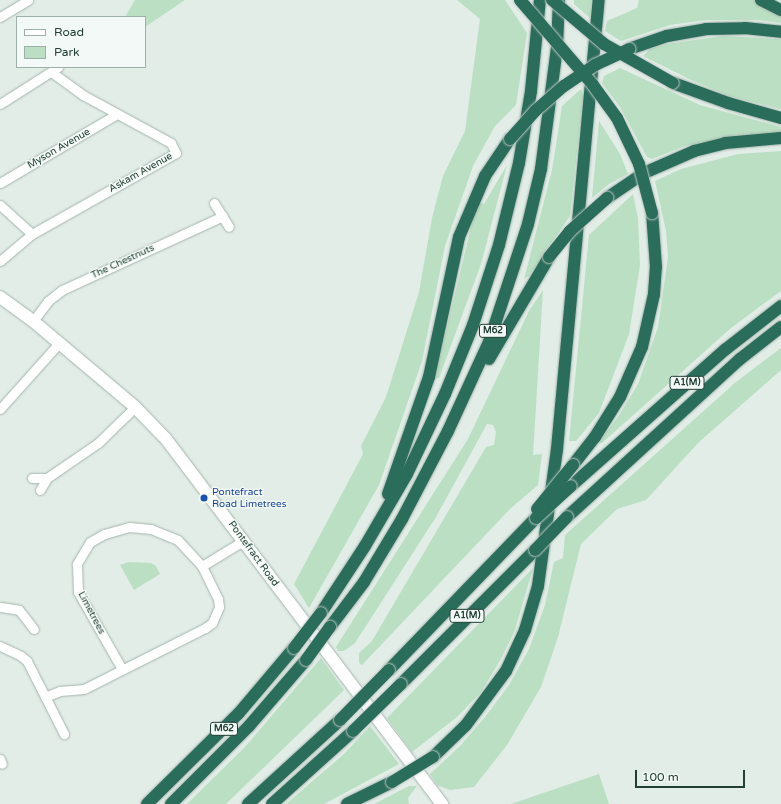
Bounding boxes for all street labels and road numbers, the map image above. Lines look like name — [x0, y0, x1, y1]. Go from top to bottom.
street label: Myson Avenue — [26, 126, 92, 172]
street label: Askam Avenue — [107, 151, 175, 195]
street label: The Chestnuts — [89, 242, 157, 282]
road number: M62 — [479, 324, 507, 338]
road number: A1(M) — [669, 376, 705, 390]
street label: Pontefract Road — [225, 519, 281, 589]
street label: Limetrees — [75, 590, 107, 636]
road number: A1(M) — [449, 609, 485, 623]
road number: M62 — [210, 722, 238, 736]

